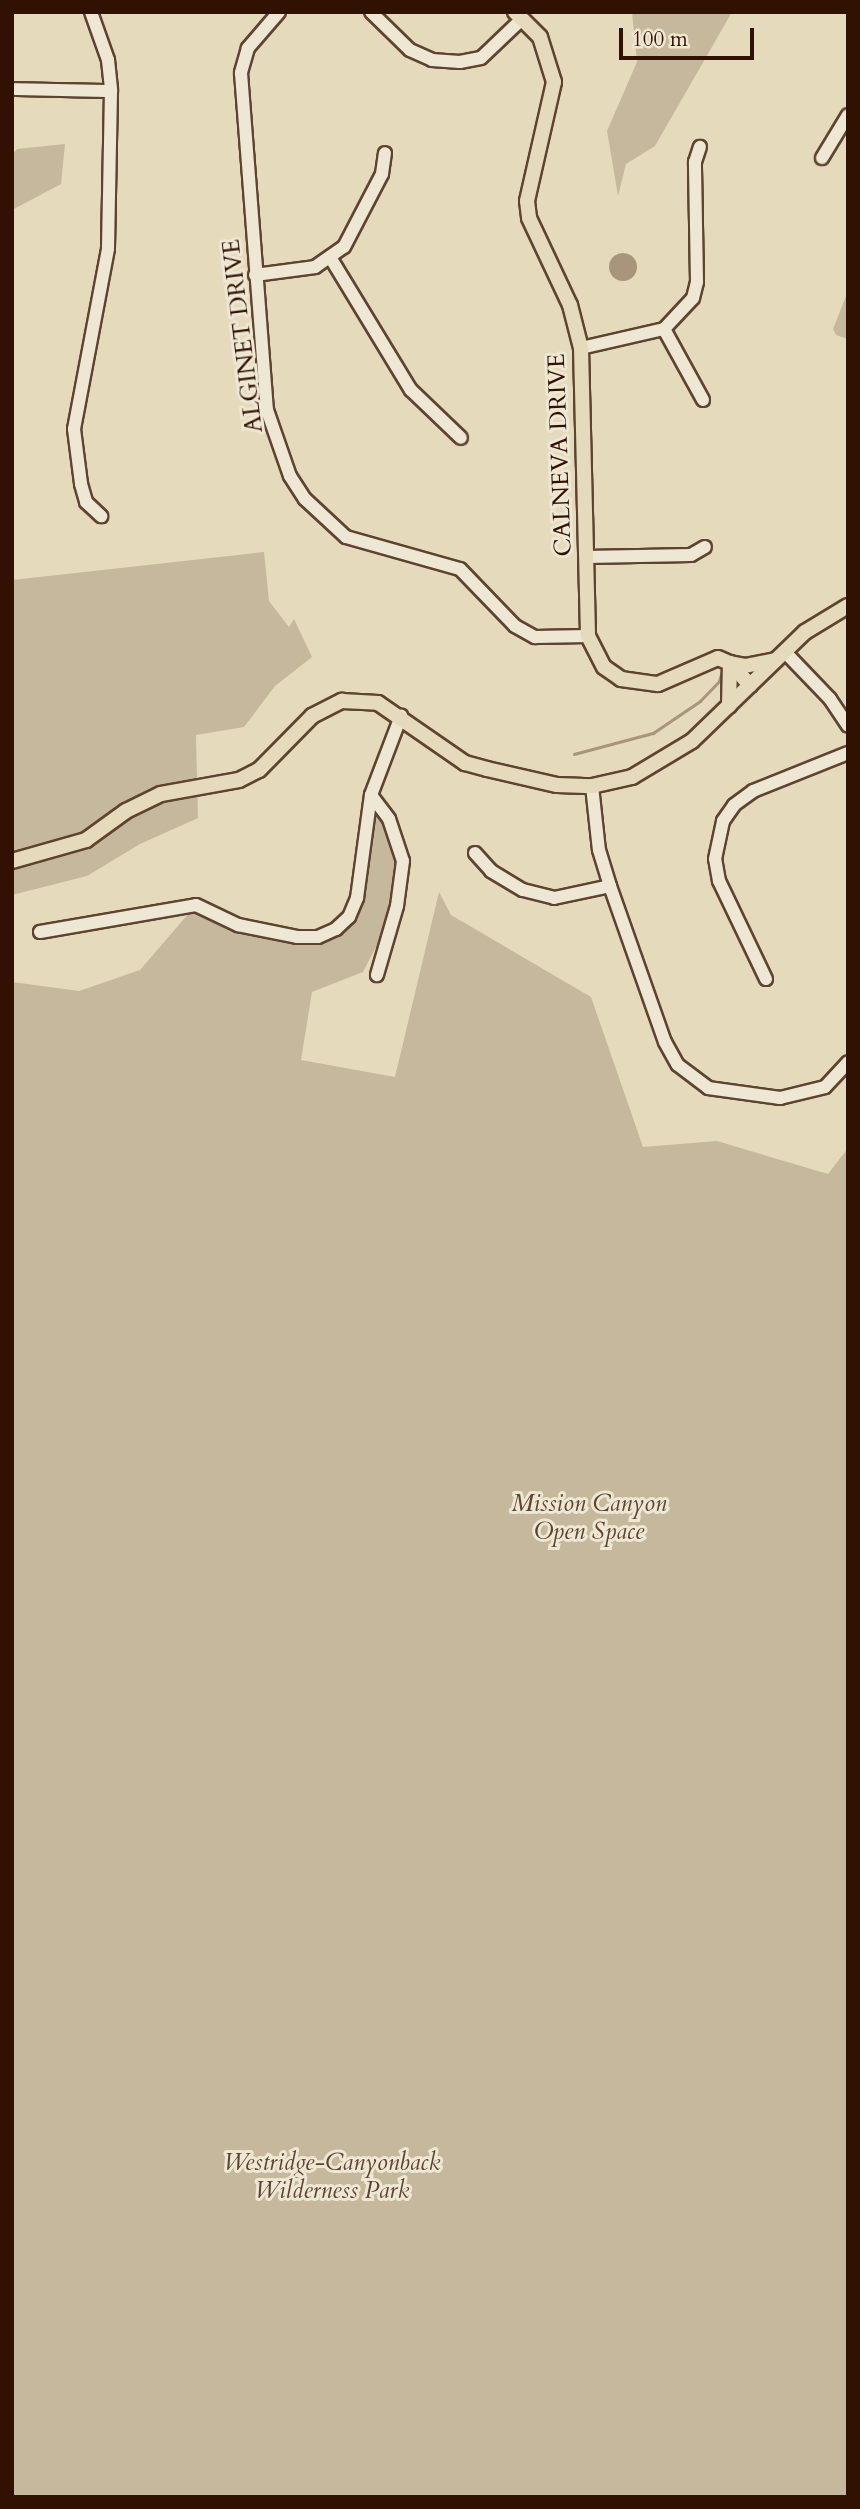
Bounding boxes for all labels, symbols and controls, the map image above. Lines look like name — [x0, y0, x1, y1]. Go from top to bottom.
scale bar — [622, 14, 757, 58]
text: 100 m — [632, 25, 688, 54]
street label: ALGINET DRIVE — [217, 238, 269, 434]
street label: CALNEVA DRIVE — [542, 353, 578, 557]
park label: Mission Canyon Open Space — [511, 1490, 667, 1546]
park label: Westridge-Canyonback Wilderness Park — [224, 2149, 440, 2205]

